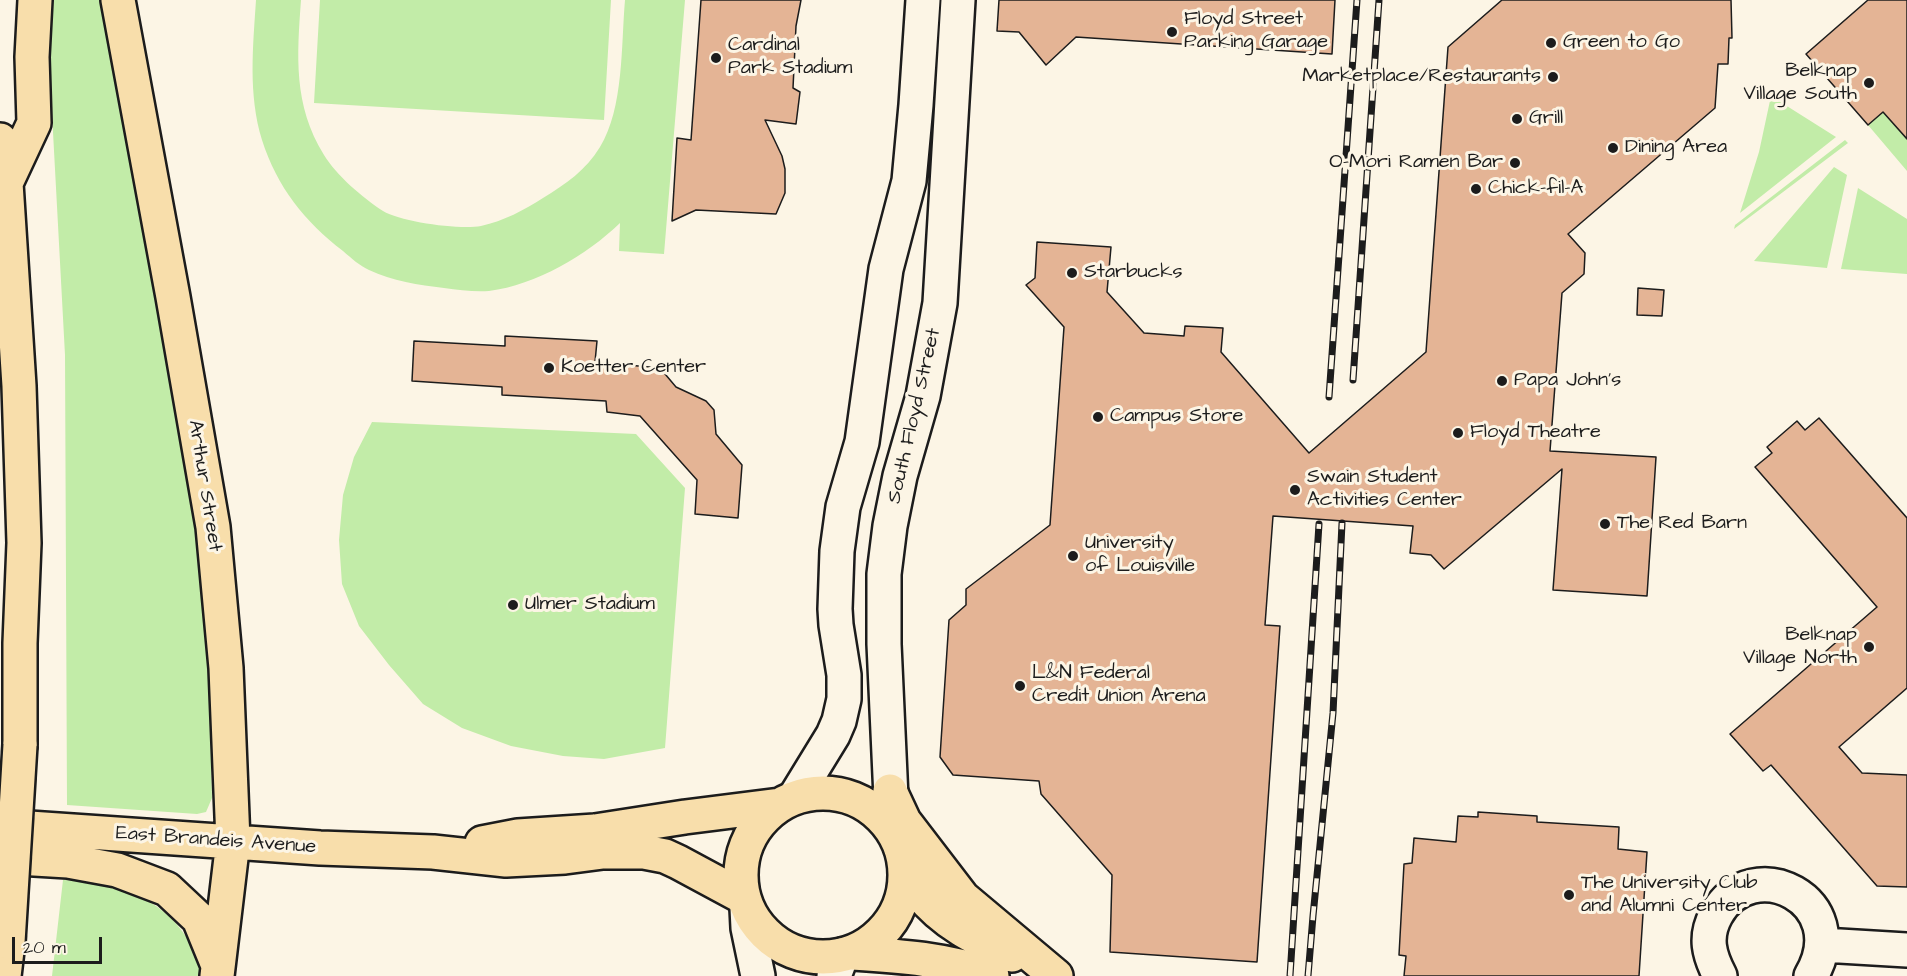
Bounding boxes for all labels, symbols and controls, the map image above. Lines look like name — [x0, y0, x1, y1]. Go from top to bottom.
place label: Floyd Street Parking Garage — [1184, 8, 1328, 55]
marker: Floyd Street Parking Garage — [1165, 25, 1179, 39]
place label: Green to Go — [1563, 31, 1680, 55]
place label: Cardinal Park Stadium — [728, 34, 852, 81]
marker: Green to Go — [1544, 36, 1558, 50]
marker: Cardinal Park Stadium — [709, 51, 723, 65]
place label: Belknap Village South — [1744, 60, 1857, 107]
place label: Marketplace/Restaurants — [1302, 65, 1541, 89]
marker: Marketplace/Restaurants — [1546, 70, 1560, 84]
marker: Belknap Village South — [1862, 76, 1876, 90]
place label: Grill — [1529, 107, 1563, 131]
marker: Grill — [1510, 112, 1524, 126]
place label: Dining Area — [1625, 136, 1727, 160]
marker: Dining Area — [1606, 141, 1620, 155]
place label: O-Mori Ramen Bar — [1329, 151, 1503, 175]
marker: O-Mori Ramen Bar — [1508, 156, 1522, 170]
place label: Chick-fil-A — [1488, 177, 1583, 201]
marker: Chick-fil-A — [1469, 182, 1483, 196]
place label: Starbucks — [1084, 261, 1183, 285]
marker: Starbucks — [1065, 266, 1079, 280]
street label: South Floyd Street — [883, 326, 947, 506]
place label: Koetter Center — [561, 356, 706, 380]
marker: Koetter Center — [542, 361, 556, 375]
place label: Papa John's — [1514, 369, 1621, 393]
marker: Papa John's — [1495, 374, 1509, 388]
place label: Campus Store — [1110, 405, 1243, 429]
marker: Campus Store — [1091, 410, 1105, 424]
street label: Arthur Street — [182, 419, 226, 553]
place label: Floyd Theatre — [1470, 421, 1601, 445]
marker: Floyd Theatre — [1451, 426, 1465, 440]
place label: Swain Student Activities Center — [1307, 466, 1462, 513]
marker: Swain Student Activities Center — [1288, 483, 1302, 497]
place label: The Red Barn — [1617, 512, 1747, 536]
marker: The Red Barn — [1598, 517, 1612, 531]
place label: University of Louisville — [1085, 532, 1195, 579]
marker: University of Louisville — [1066, 549, 1080, 563]
place label: Ulmer Stadium — [525, 593, 655, 617]
marker: Ulmer Stadium — [506, 598, 520, 612]
place label: Belknap Village North — [1743, 624, 1857, 671]
marker: Belknap Village North — [1862, 640, 1876, 654]
place label: L&N Federal Credit Union Arena — [1032, 662, 1206, 709]
marker: L&N Federal Credit Union Arena — [1013, 679, 1027, 693]
street label: East Brandeis Avenue — [115, 822, 317, 860]
place label: The University Club and Alumni Center — [1581, 872, 1758, 919]
marker: The University Club and Alumni Center — [1562, 888, 1576, 902]
scale bar — [15, 925, 105, 963]
text: 20 m — [23, 935, 66, 960]

